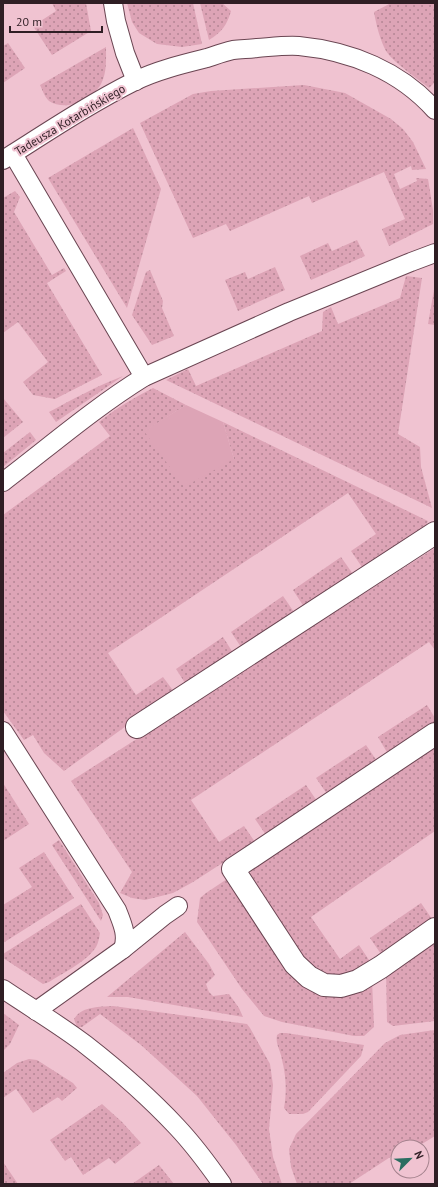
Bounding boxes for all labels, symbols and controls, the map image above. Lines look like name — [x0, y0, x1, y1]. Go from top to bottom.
scale bar — [10, 8, 102, 34]
text: 20 m — [16, 14, 42, 29]
street label: Tadeusza Kotarbińskiego — [12, 81, 128, 159]
north arrow — [390, 1139, 430, 1179]
text: N — [411, 1149, 427, 1161]

